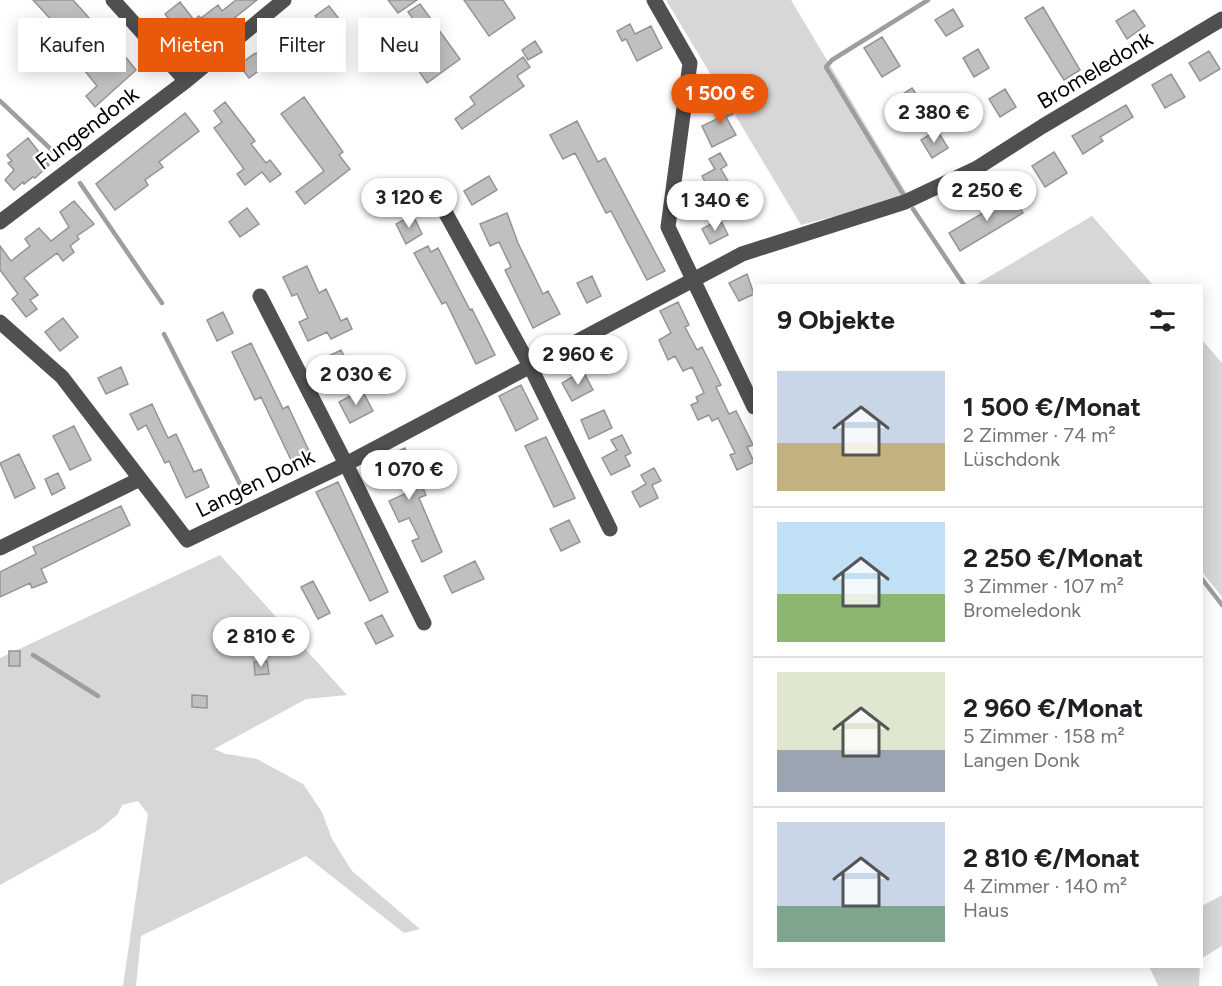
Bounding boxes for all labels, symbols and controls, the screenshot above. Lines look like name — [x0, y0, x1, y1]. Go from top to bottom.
chip: Kaufen — [18, 18, 126, 72]
chip: Mieten — [138, 18, 245, 72]
chip: Filter — [257, 18, 346, 72]
chip: Neu — [358, 18, 440, 72]
street label: Bromeledonk — [1032, 25, 1158, 115]
pin: 1 500 € — [665, 74, 775, 125]
street label: Fungendonk — [30, 80, 144, 176]
text: 1 500 € — [685, 81, 755, 105]
pin: 2 380 € — [879, 93, 989, 144]
text: 2 380 € — [898, 100, 970, 124]
pin: 2 250 € — [932, 171, 1042, 222]
pin: 3 120 € — [354, 178, 464, 229]
text: 2 250 € — [951, 178, 1023, 202]
pin: 1 340 € — [660, 181, 770, 232]
text: 3 120 € — [375, 185, 443, 209]
text: 1 340 € — [681, 188, 749, 212]
text: 9 Objekte — [777, 304, 895, 336]
icon: filters — [1146, 304, 1179, 337]
pin: 2 960 € — [523, 335, 633, 386]
text: 2 960 € — [542, 342, 614, 366]
pin: 2 030 € — [301, 355, 411, 406]
text: 2 030 € — [320, 362, 392, 386]
text: 1 500 €/Monat — [963, 391, 1141, 423]
icon: home — [825, 395, 897, 467]
text: 2 Zimmer · 74 m² — [963, 423, 1116, 447]
street label: Langen Donk — [191, 443, 319, 523]
text: Lüschdonk — [963, 447, 1060, 471]
pin: 1 070 € — [354, 450, 464, 501]
text: 1 070 € — [375, 457, 443, 481]
text: 2 250 €/Monat — [963, 542, 1143, 574]
icon: home — [825, 546, 897, 618]
text: 3 Zimmer · 107 m² — [963, 574, 1124, 598]
text: Bromeledonk — [963, 598, 1081, 622]
pin: 2 810 € — [206, 617, 316, 668]
text: 2 810 € — [227, 624, 295, 648]
text: 2 960 €/Monat — [963, 692, 1143, 724]
icon: home — [825, 696, 897, 768]
text: 5 Zimmer · 158 m² — [963, 724, 1125, 748]
text: Langen Donk — [963, 748, 1080, 772]
text: 2 810 €/Monat — [963, 842, 1140, 874]
icon: home — [825, 846, 897, 918]
text: 4 Zimmer · 140 m² — [963, 874, 1127, 898]
text: Haus — [963, 898, 1009, 922]

